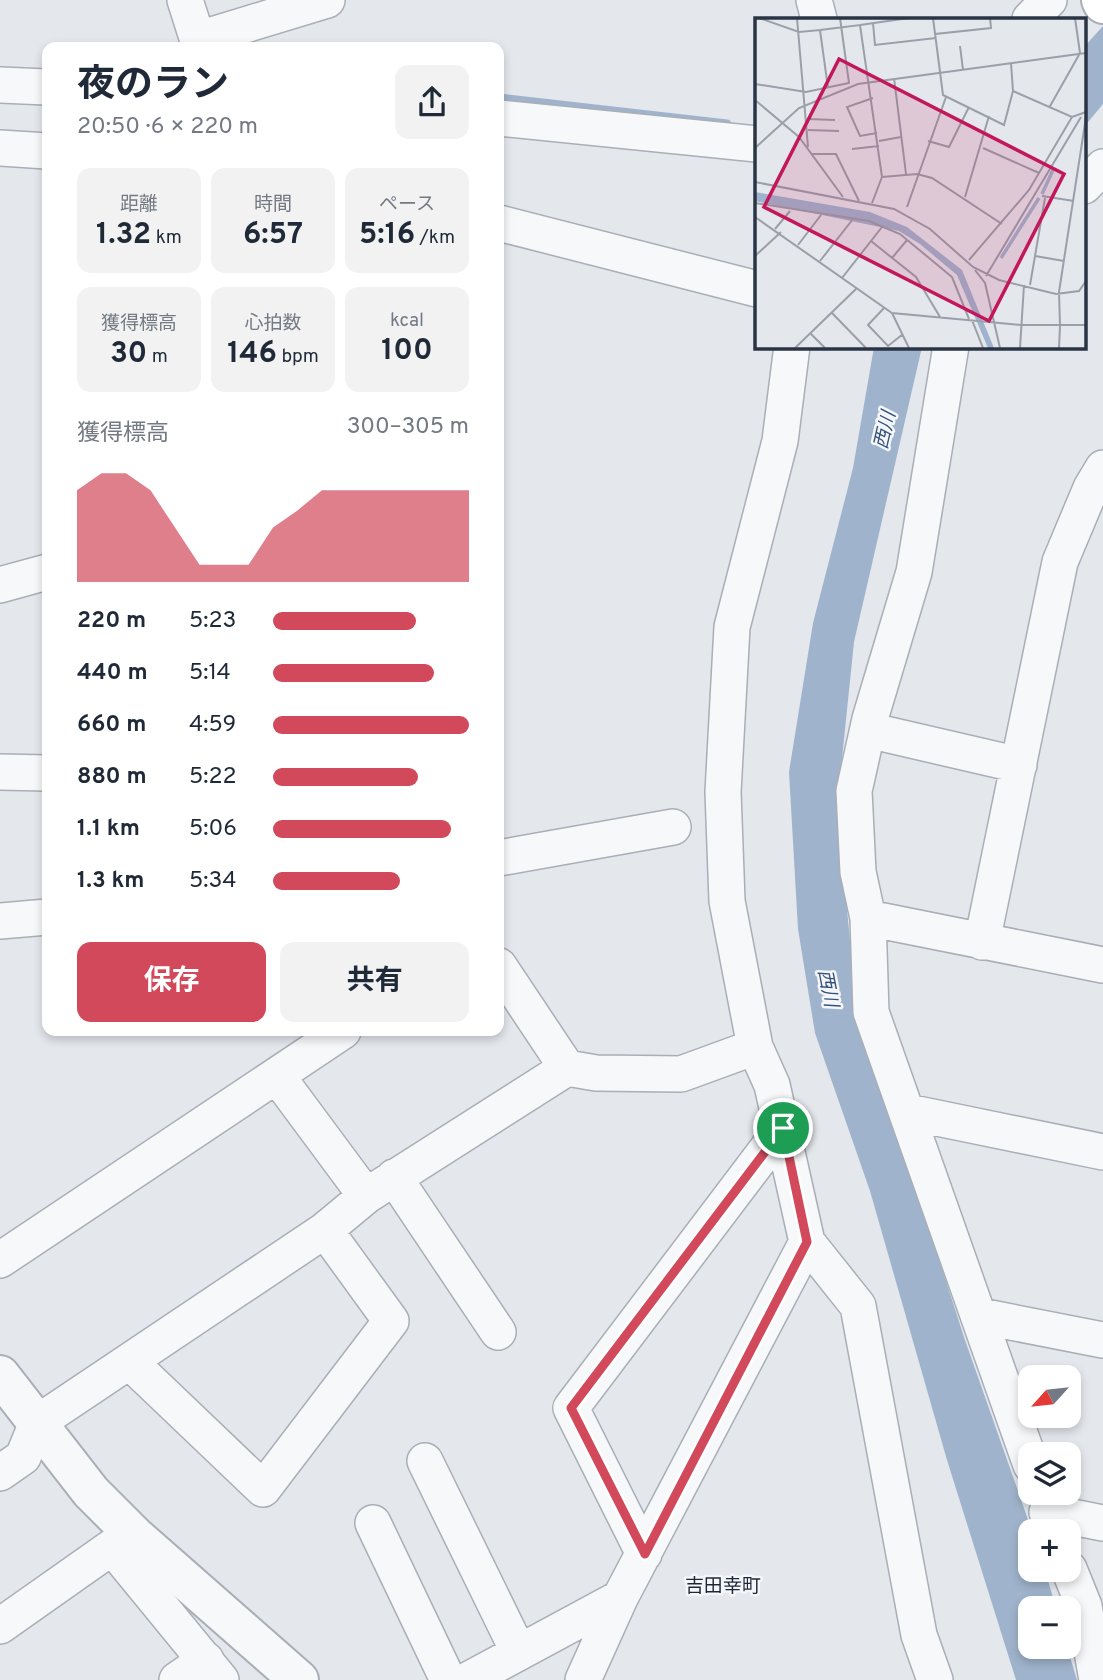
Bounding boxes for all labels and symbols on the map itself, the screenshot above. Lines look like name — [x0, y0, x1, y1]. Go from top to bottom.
inset map — [755, 18, 1086, 348]
water label: 西川 — [870, 407, 902, 452]
water label: 西川 — [812, 967, 843, 1011]
pin — [753, 1098, 813, 1158]
north arrow — [1018, 1365, 1082, 1428]
district label: 吉田幸町 — [685, 1575, 761, 1599]

